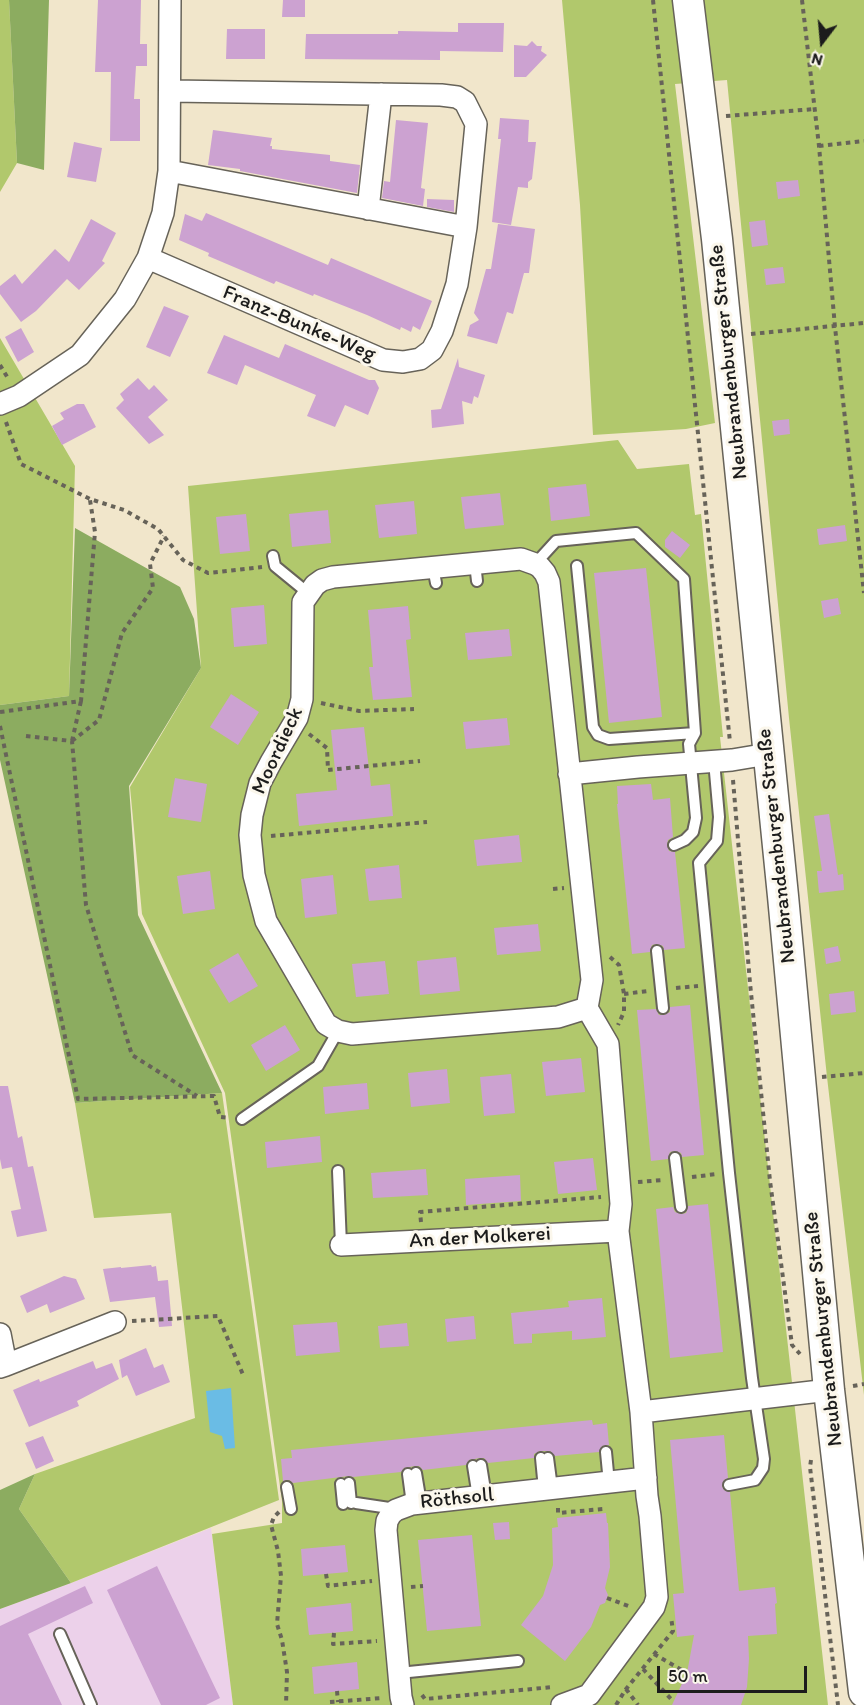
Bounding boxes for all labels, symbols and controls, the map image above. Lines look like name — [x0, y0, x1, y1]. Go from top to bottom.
north arrow — [792, 12, 852, 72]
text: N — [809, 49, 825, 70]
street label: Neubrandenburger Straße — [704, 243, 754, 481]
street label: Franz-Bunke-Weg — [219, 280, 379, 368]
street label: Moordieck — [247, 703, 309, 799]
street label: Neubrandenburger Straße — [752, 727, 802, 965]
street label: Neubrandenburger Straße — [799, 1210, 849, 1448]
street label: An der Molkerei — [408, 1222, 552, 1254]
street label: Röthsoll — [419, 1483, 495, 1515]
scale bar — [660, 1654, 810, 1692]
text: 50 m — [668, 1665, 708, 1687]

